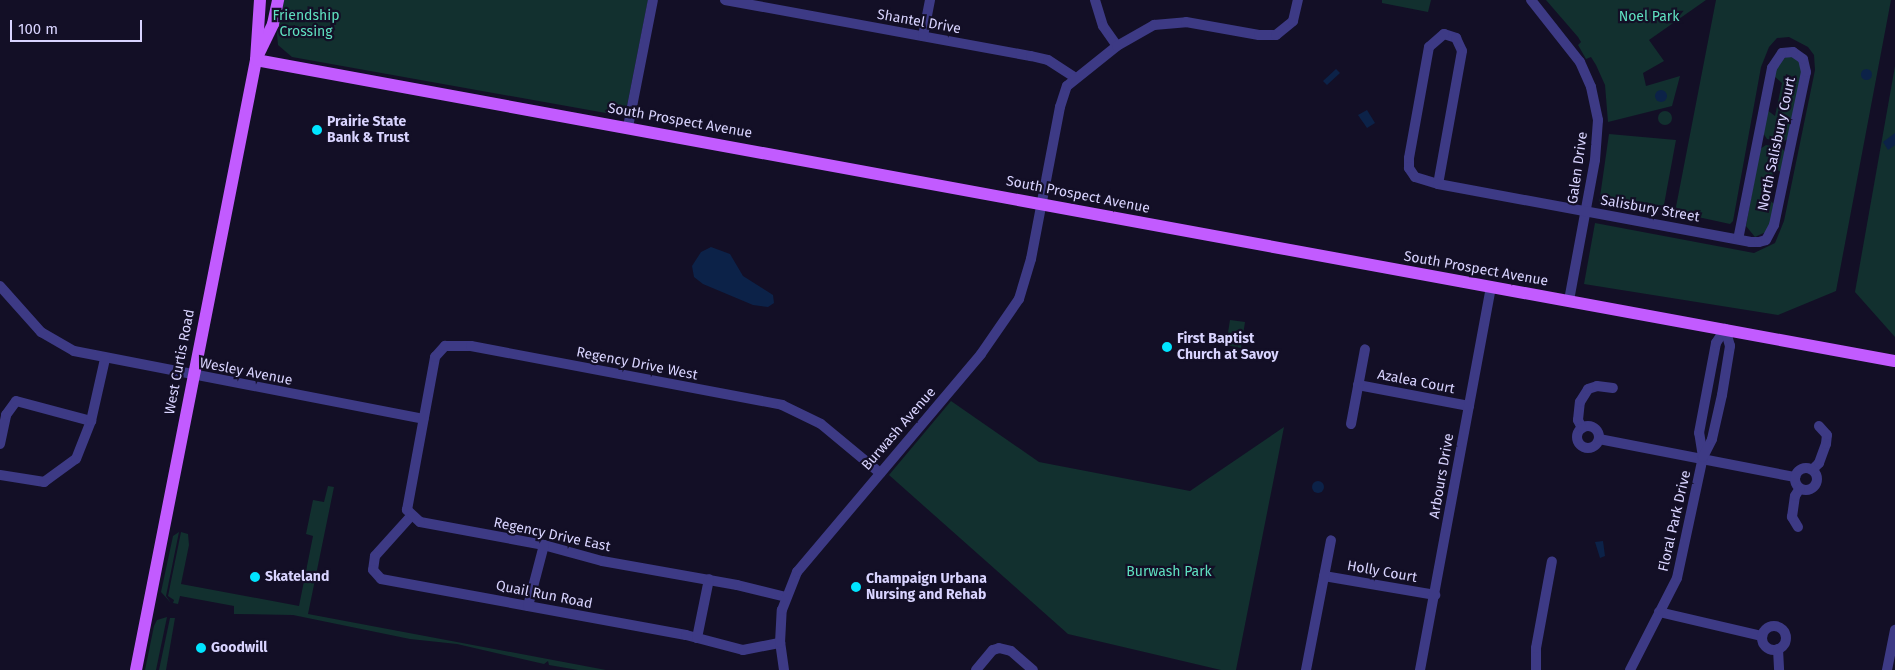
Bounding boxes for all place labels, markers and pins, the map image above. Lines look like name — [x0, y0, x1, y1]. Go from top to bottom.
place label: Prairie State Bank & Trust — [327, 114, 409, 146]
marker: Prairie State Bank & Trust — [311, 124, 323, 136]
place label: First Baptist Church at Savoy — [1177, 331, 1279, 364]
marker: First Baptist Church at Savoy — [1161, 341, 1173, 353]
place label: Skateland — [265, 569, 329, 585]
marker: Skateland — [249, 571, 261, 583]
place label: Champaign Urbana Nursing and Rehab — [866, 571, 987, 604]
marker: Champaign Urbana Nursing and Rehab — [850, 581, 862, 593]
place label: Goodwill — [211, 640, 268, 656]
marker: Goodwill — [195, 642, 207, 654]

